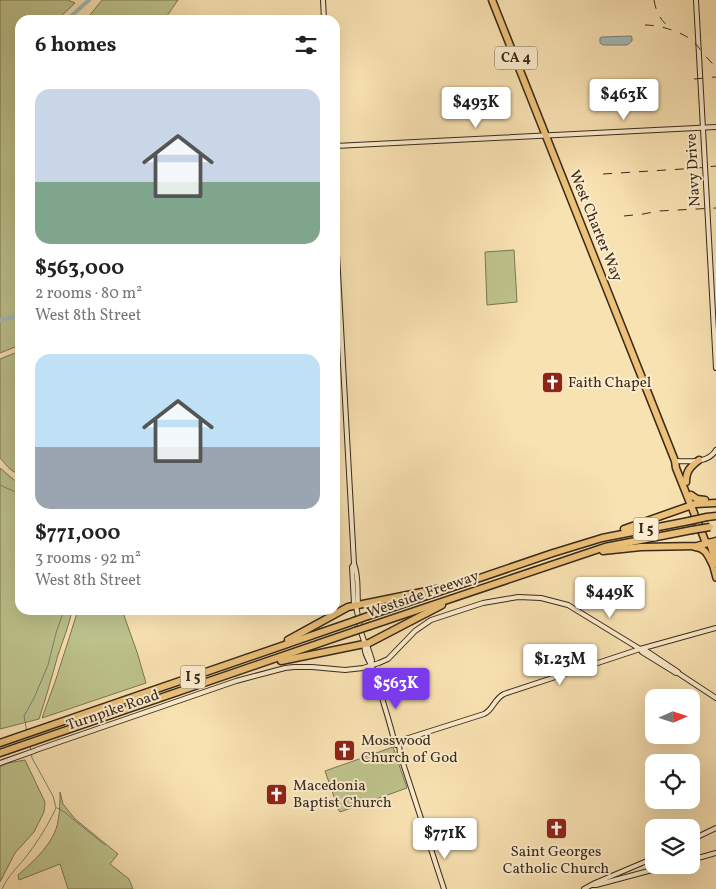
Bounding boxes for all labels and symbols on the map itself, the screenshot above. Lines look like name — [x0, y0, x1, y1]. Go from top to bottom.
road number: CA 4 — [495, 46, 537, 70]
pin: $463K — [589, 78, 659, 121]
pin: $493K — [441, 86, 511, 129]
street label: Navy Drive — [682, 133, 706, 207]
street label: West Charter Way — [563, 167, 627, 285]
church icon: Faith Chapel — [540, 371, 564, 395]
place label: Faith Chapel — [568, 373, 651, 394]
road number: I 5 — [634, 518, 658, 540]
street label: Westside Freeway — [364, 566, 482, 624]
pin: $449K — [575, 576, 645, 619]
pin: $1.23M — [519, 644, 601, 686]
road number: I 5 — [180, 666, 206, 689]
pin: $563K — [361, 668, 431, 710]
street label: Turnpike Road — [64, 685, 162, 737]
north arrow — [645, 689, 700, 744]
place label: Mosswood Church of God — [361, 731, 458, 769]
church icon: Mosswood Church of God — [333, 738, 357, 762]
place label: Macedonia Baptist Church — [293, 776, 392, 814]
church icon: Macedonia Baptist Church — [265, 783, 289, 807]
church icon: Saint Georges Catholic Church — [544, 817, 568, 841]
pin: $771K — [410, 818, 480, 860]
place label: Saint Georges Catholic Church — [503, 842, 609, 880]

